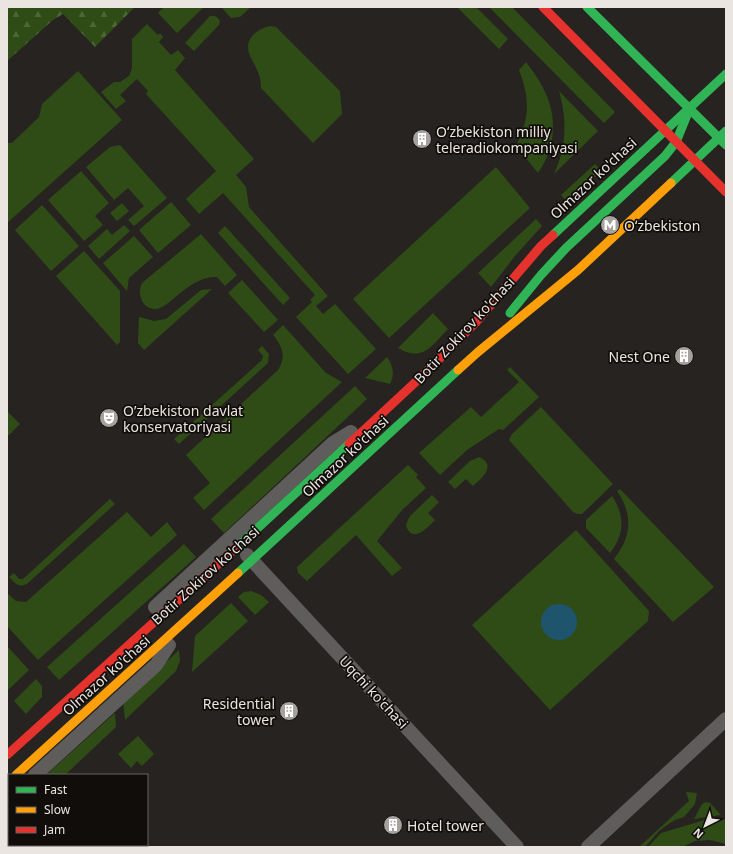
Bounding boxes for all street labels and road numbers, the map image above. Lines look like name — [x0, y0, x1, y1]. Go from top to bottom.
street label: Olmazor ko'chasi — [546, 133, 640, 223]
street label: Botir Zokirov ko'chasi — [410, 273, 518, 387]
street label: Olmazor ko'chasi — [298, 411, 392, 501]
street label: Botir Zokirov ko'chasi — [147, 521, 263, 629]
street label: Olmazor ko'chasi — [58, 631, 154, 719]
street label: Uqchi ko'chasi — [335, 651, 413, 733]

